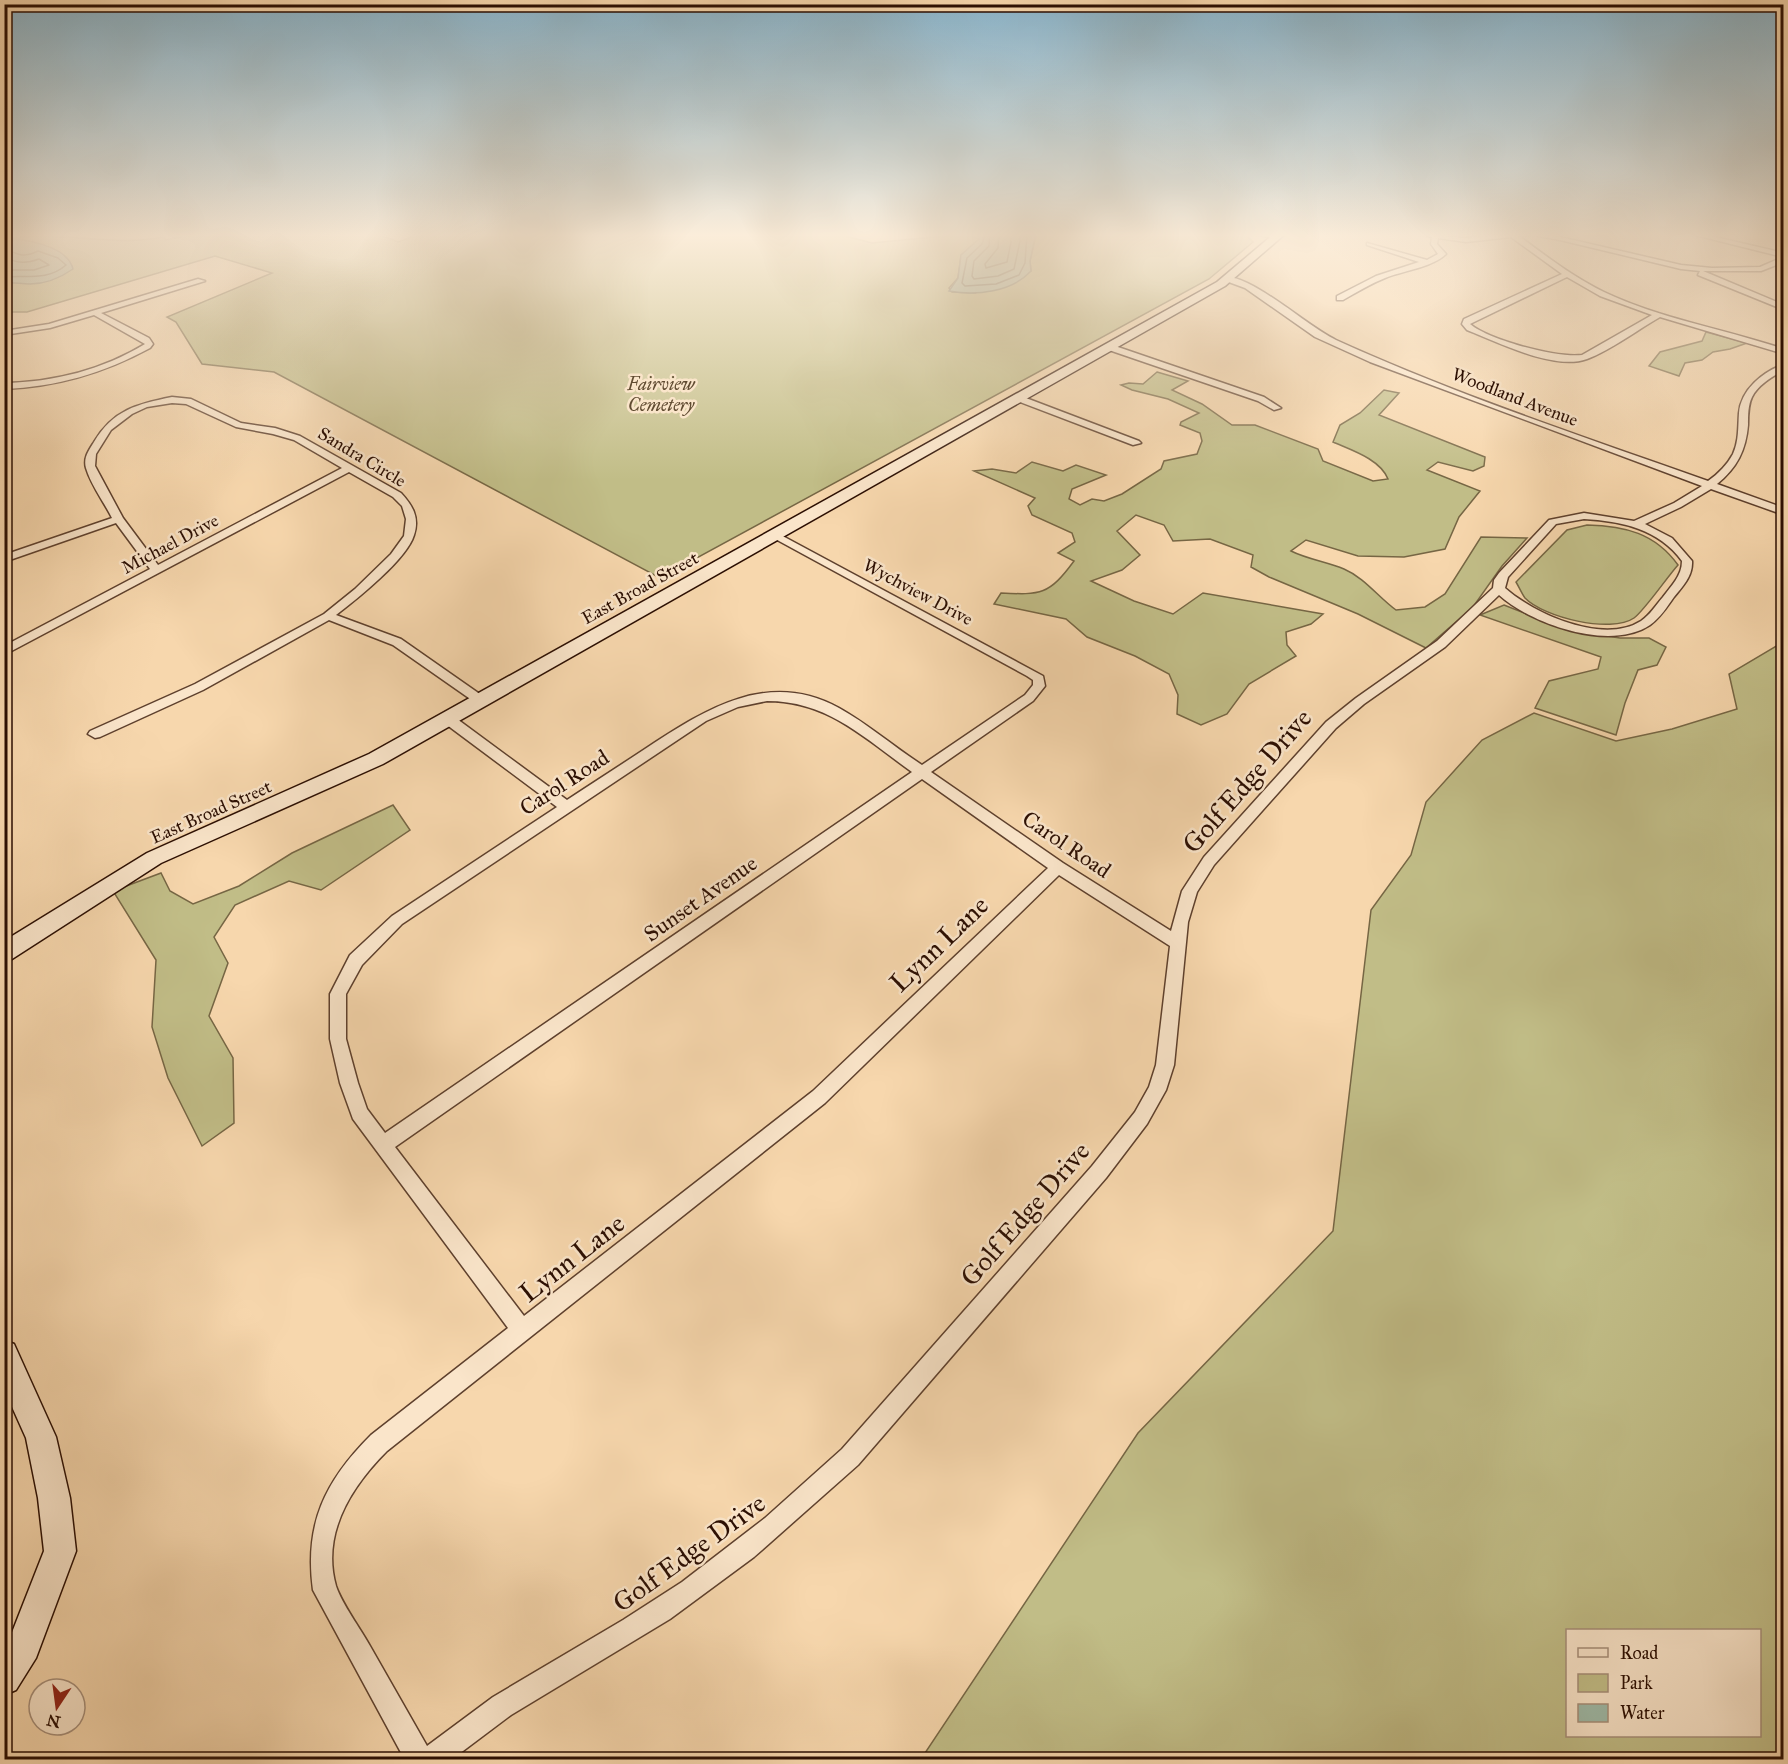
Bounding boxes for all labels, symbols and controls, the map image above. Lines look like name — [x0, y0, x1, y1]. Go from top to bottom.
street label: Woodland Avenue — [1449, 363, 1581, 431]
park label: Fairview Cemetery — [626, 373, 696, 416]
street label: Sandra Circle — [314, 422, 410, 492]
street label: Michael Drive — [118, 509, 222, 579]
street label: East Broad Street — [578, 547, 703, 629]
street label: Wychview Drive — [859, 554, 977, 630]
street label: Golf Edge Drive — [1175, 702, 1319, 860]
street label: Carol Road — [515, 744, 614, 821]
street label: East Broad Street — [147, 775, 276, 849]
street label: Carol Road — [1017, 805, 1116, 884]
street label: Sunset Avenue — [638, 849, 762, 947]
street label: Lynn Lane — [882, 889, 995, 999]
street label: Golf Edge Drive — [953, 1135, 1097, 1293]
street label: Lynn Lane — [512, 1206, 631, 1309]
street label: Golf Edge Drive — [606, 1486, 772, 1620]
legend — [1566, 1629, 1761, 1737]
text: Road — [1620, 1642, 1658, 1664]
text: Park — [1620, 1672, 1653, 1694]
north arrow — [27, 1677, 87, 1737]
text: Water — [1620, 1702, 1665, 1724]
text: N — [45, 1710, 62, 1732]

